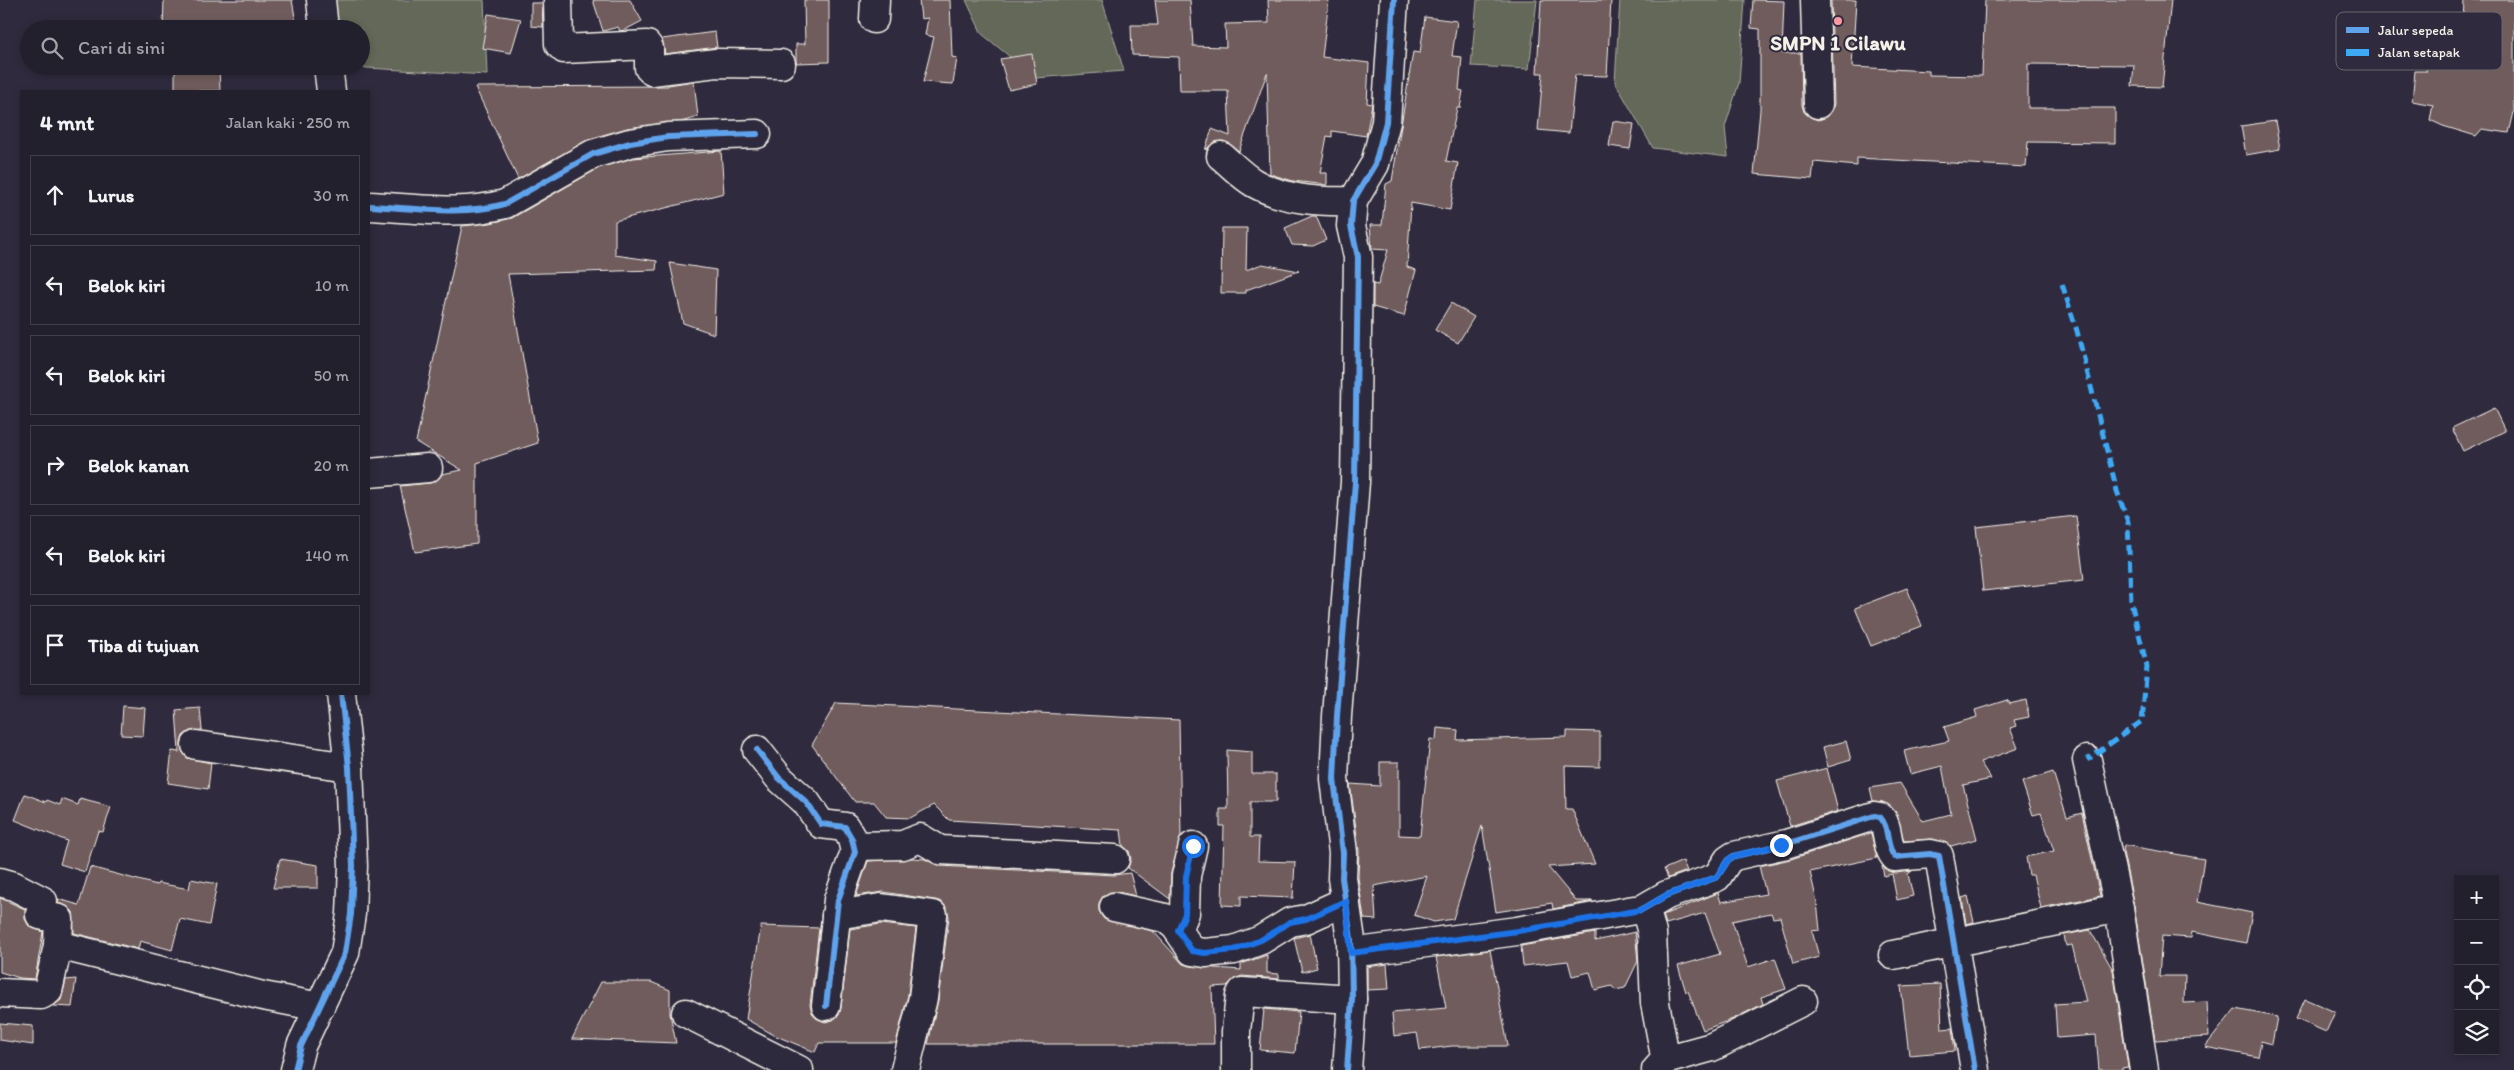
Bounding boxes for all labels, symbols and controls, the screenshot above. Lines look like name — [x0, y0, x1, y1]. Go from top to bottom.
legend — [2336, 12, 2502, 70]
marker: SMPN 1 Cilawu — [1832, 15, 1844, 27]
search box — [20, 20, 370, 75]
text: Jalur sepeda — [2378, 22, 2453, 39]
place label: SMPN 1 Cilawu — [1770, 30, 1906, 55]
icon: search — [38, 34, 66, 62]
text: Cari di sini — [78, 36, 165, 59]
text: Jalan setapak — [2378, 44, 2461, 61]
text: 4 mnt — [40, 110, 94, 135]
text: Jalan kaki · 250 m — [226, 113, 350, 132]
icon: ahead — [41, 181, 69, 209]
text: Lurus — [88, 184, 134, 207]
text: 30 m — [313, 186, 349, 205]
icon: left — [41, 271, 69, 299]
text: Belok kiri — [88, 274, 165, 297]
text: 10 m — [315, 276, 349, 295]
icon: left — [41, 361, 69, 389]
text: Belok kiri — [88, 364, 165, 387]
text: 50 m — [314, 366, 349, 385]
icon: right — [41, 451, 69, 479]
text: Belok kanan — [88, 454, 189, 477]
text: 20 m — [314, 456, 349, 475]
icon: left — [41, 541, 69, 569]
text: Belok kiri — [88, 544, 165, 567]
text: 140 m — [305, 546, 349, 565]
icon: arrive — [41, 631, 69, 659]
text: Tiba di tujuan — [88, 634, 199, 657]
route end — [1770, 834, 1793, 857]
route start — [1182, 835, 1205, 858]
map controls — [2454, 875, 2499, 1055]
button: + — [2454, 875, 2499, 920]
button: − — [2454, 920, 2499, 965]
button: locate — [2454, 965, 2499, 1010]
button: layers — [2454, 1010, 2499, 1055]

